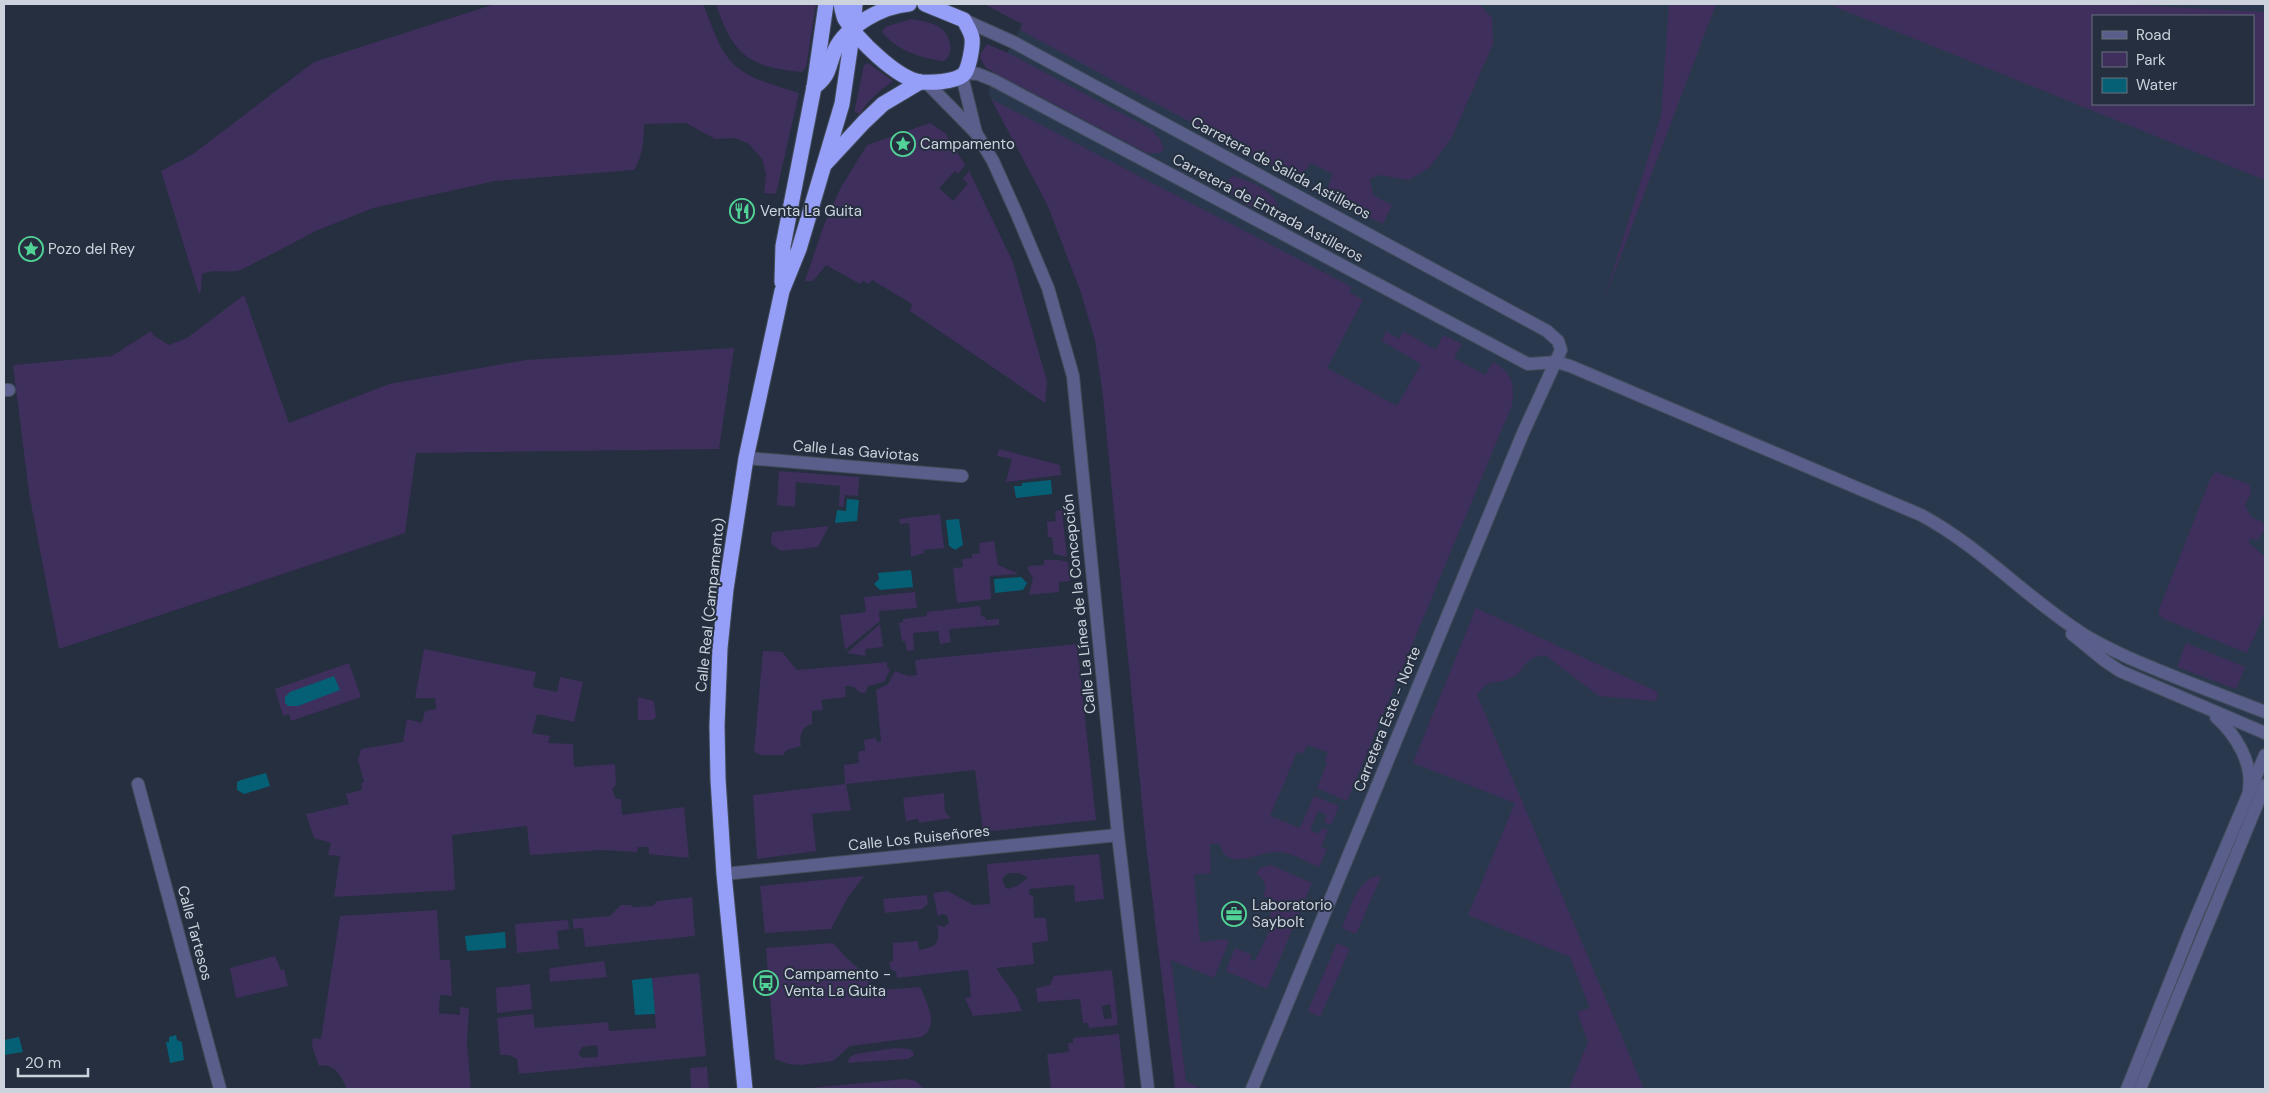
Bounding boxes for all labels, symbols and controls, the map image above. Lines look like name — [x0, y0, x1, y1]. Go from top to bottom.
legend — [2092, 15, 2254, 105]
text: Road — [2136, 25, 2171, 45]
text: Park — [2136, 50, 2166, 70]
text: Water — [2136, 75, 2178, 95]
street label: Carretera de Salida Astilleros — [1188, 112, 1374, 224]
place icon: Campamento — [890, 131, 916, 157]
place label: Campamento — [920, 134, 1015, 154]
street label: Carretera de Entrada Astilleros — [1169, 149, 1367, 267]
restaurant icon: Venta La Guita — [729, 198, 755, 224]
place label: Venta La Guita — [760, 201, 862, 221]
place icon: Pozo del Rey — [18, 236, 44, 262]
place label: Pozo del Rey — [48, 239, 136, 259]
street label: Calle Las Gaviotas — [792, 436, 920, 466]
street label: Calle La Línea de la Concepción — [1058, 493, 1100, 715]
street label: Calle Real (Campamento) — [691, 517, 729, 693]
street label: Carretera Este - Norte — [1349, 643, 1425, 795]
street label: Calle Los Ruiseñores — [847, 821, 991, 855]
street label: Calle Tartesos — [173, 883, 217, 983]
place label: Laboratorio Saybolt — [1252, 895, 1333, 932]
office icon: Laboratorio Saybolt — [1221, 901, 1247, 927]
place label: Campamento - Venta La Guita — [784, 964, 891, 1001]
bus stop icon: Campamento - Venta La Guita — [753, 970, 779, 996]
scale bar — [18, 1046, 88, 1078]
text: 20 m — [25, 1053, 61, 1073]

